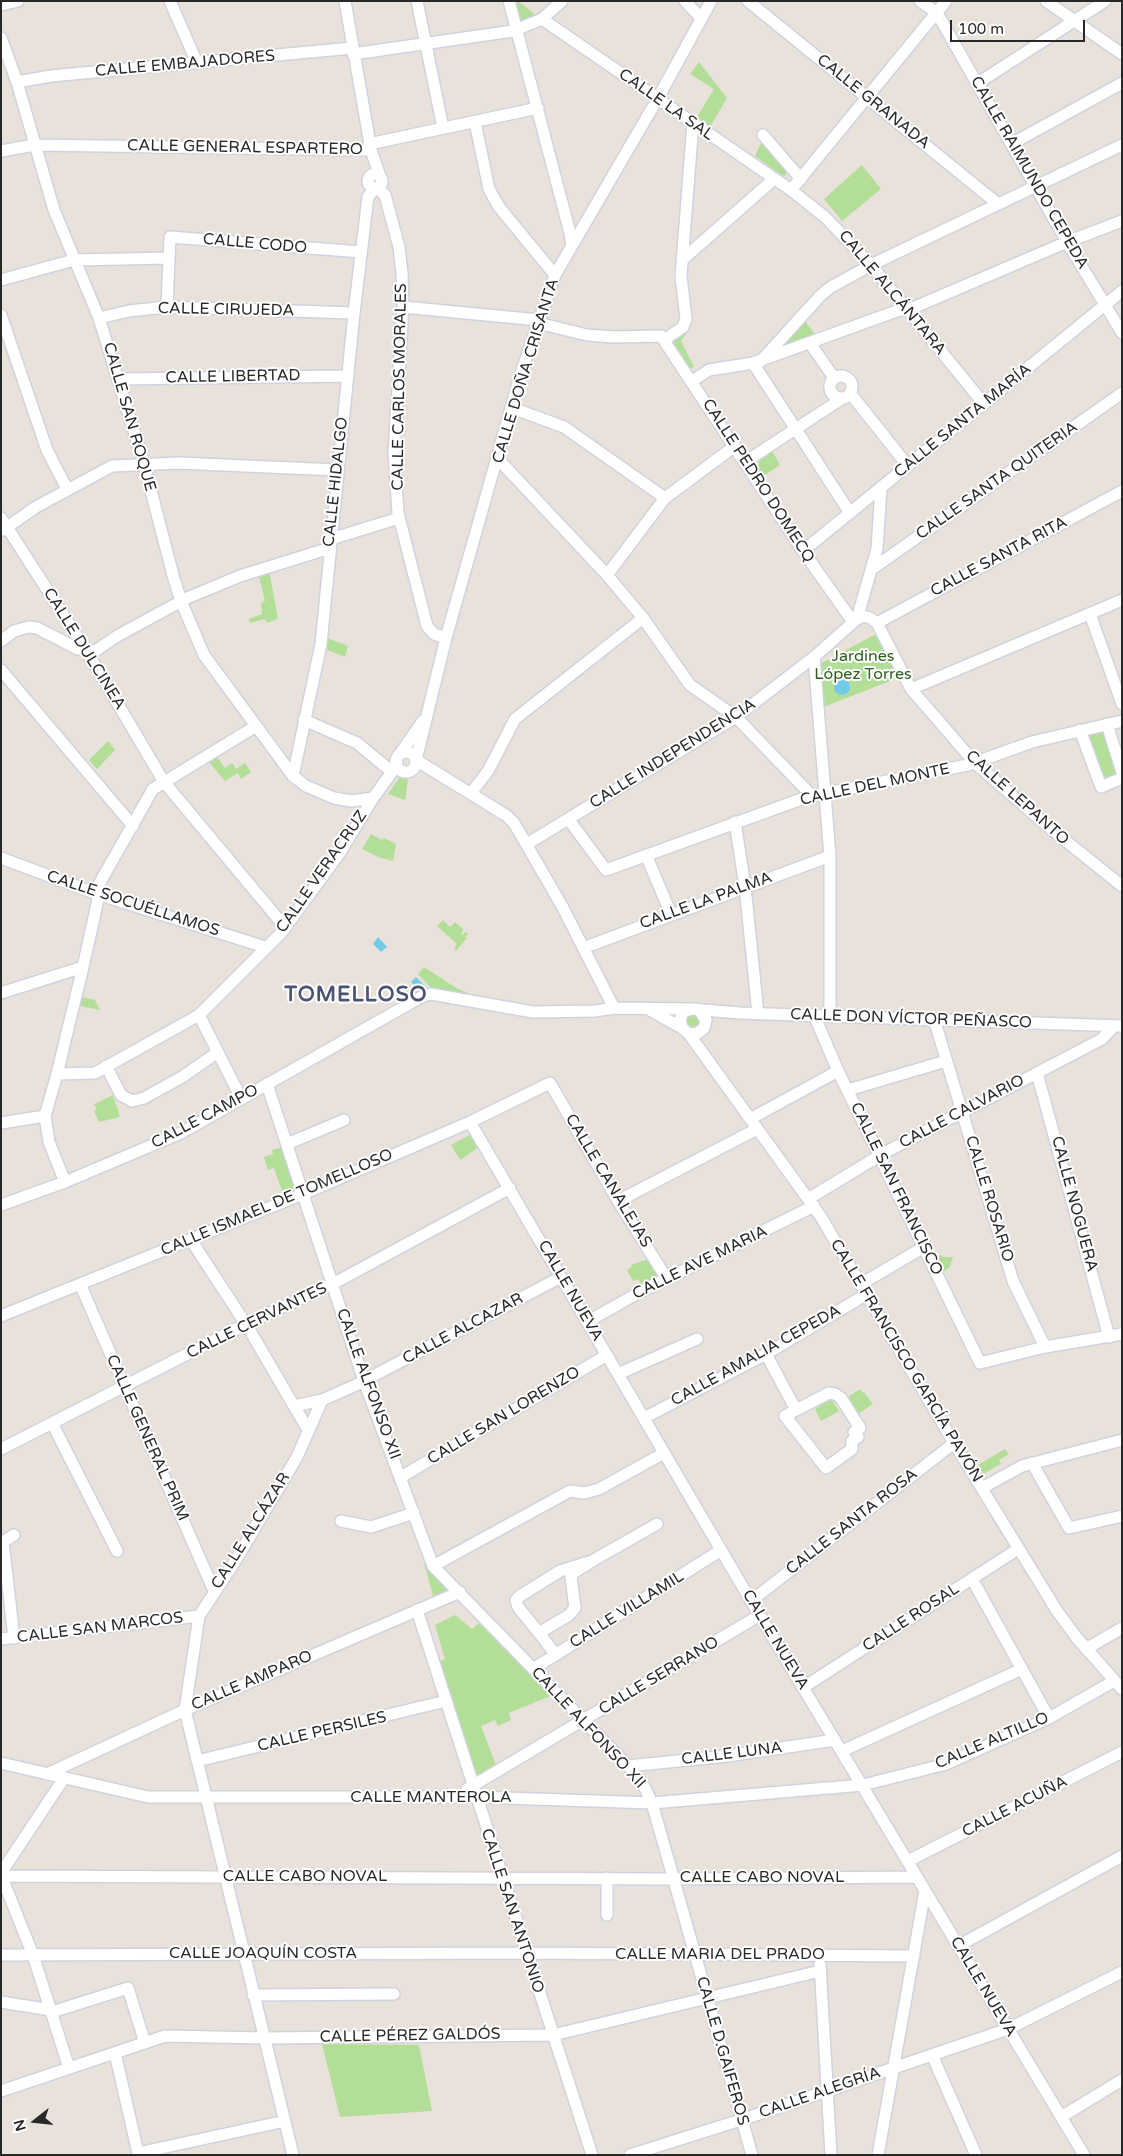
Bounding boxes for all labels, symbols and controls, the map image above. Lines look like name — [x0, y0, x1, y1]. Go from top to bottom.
scale bar — [953, 10, 1088, 42]
text: 100 m — [958, 20, 1004, 38]
street label: CALLE EMBAJADORES — [94, 47, 276, 81]
street label: CALLE GRANADA — [813, 51, 933, 153]
street label: CALLE LA SAL — [615, 65, 717, 145]
street label: CALLE RAIMUNDO CEPEDA — [966, 73, 1092, 273]
street label: CALLE GENERAL ESPARTERO — [127, 136, 363, 160]
street label: CALLE ALCÁNTARA — [834, 227, 950, 359]
street label: CALLE CODO — [202, 230, 308, 258]
street label: CALLE DOÑA CRISANTA — [489, 276, 563, 466]
street label: CALLE CARLOS MORALES — [389, 283, 411, 491]
street label: CALLE CIRUJEDA — [158, 299, 294, 321]
street label: CALLE SAN ROQUE — [98, 340, 160, 494]
street label: CALLE SANTA MARÍA — [891, 360, 1035, 482]
street label: CALLE LIBERTAD — [165, 366, 301, 388]
street label: CALLE PEDRO DOMECQ — [698, 395, 818, 567]
street label: CALLE HIDALGO — [320, 416, 352, 548]
street label: CALLE SANTA QUITERIA — [913, 418, 1081, 544]
street label: CALLE SANTA RITA — [927, 513, 1071, 601]
street label: CALLE DULCINEA — [39, 585, 129, 713]
park label: Jardines López Torres — [814, 647, 912, 685]
street label: CALLE INDEPENDENCIA — [587, 695, 759, 813]
street label: CALLE LEPANTO — [961, 747, 1073, 849]
street label: CALLE DEL MONTE — [798, 760, 952, 810]
street label: CALLE VERACRUZ — [273, 807, 371, 937]
street label: CALLE SOCUÉLLAMOS — [44, 867, 222, 941]
street label: CALLE LA PALMA — [637, 868, 775, 934]
district label: TOMELLOSO — [283, 982, 429, 1008]
street label: CALLE DON VÍCTOR PEÑASCO — [790, 1005, 1032, 1033]
street label: CALLE CALVARIO — [896, 1071, 1028, 1153]
street label: CALLE CAMPO — [148, 1081, 262, 1153]
street label: CALLE SAN FRANCISCO — [846, 1099, 946, 1279]
street label: CALLE CANALEJAS — [561, 1111, 655, 1251]
street label: CALLE ROSARIO — [961, 1134, 1017, 1264]
street label: CALLE NOGUERA — [1047, 1134, 1101, 1274]
street label: CALLE ISMAEL DE TOMELLOSO — [158, 1145, 396, 1261]
street label: CALLE AVE MARIA — [629, 1222, 771, 1304]
street label: CALLE FRANCISCO GARCÍA PAVÓN — [826, 1236, 986, 1486]
street label: CALLE NUEVA — [533, 1237, 607, 1345]
street label: CALLE CERVANTES — [184, 1279, 330, 1363]
street label: CALLE ALCAZAR — [400, 1289, 526, 1369]
street label: CALLE AMALIA CEPEDA — [668, 1301, 844, 1411]
street label: CALLE ALFONSO XII — [332, 1306, 404, 1462]
street label: CALLE GENERAL PRIM — [102, 1352, 192, 1524]
street label: CALLE SAN LORENZO — [424, 1363, 584, 1469]
street label: CALLE SANTA ROSA — [782, 1465, 922, 1579]
street label: CALLE ALCÁZAR — [207, 1469, 295, 1593]
street label: CALLE VILLAMIL — [566, 1567, 688, 1653]
street label: CALLE ROSAL — [859, 1580, 963, 1656]
street label: CALLE NUEVA — [738, 1586, 812, 1694]
street label: CALLE SAN MARCOS — [16, 1608, 184, 1648]
street label: CALLE SERRANO — [596, 1633, 722, 1719]
street label: CALLE AMPARO — [189, 1647, 315, 1715]
street label: CALLE ALFONSO XII — [527, 1663, 649, 1793]
street label: CALLE PERSILES — [256, 1708, 388, 1756]
street label: CALLE ALTILLO — [932, 1708, 1052, 1774]
street label: CALLE LUNA — [680, 1738, 784, 1770]
street label: CALLE ACUÑA — [959, 1772, 1071, 1842]
street label: CALLE MANTEROLA — [350, 1788, 512, 1808]
street label: CALLE SAN ANTONIO — [476, 1826, 548, 1996]
street label: CALLE CABO NOVAL — [223, 1867, 387, 1887]
street label: CALLE CABO NOVAL — [680, 1868, 844, 1888]
street label: CALLE NUEVA — [946, 1933, 1020, 2041]
street label: CALLE JOAQUÍN COSTA — [169, 1944, 357, 1964]
street label: CALLE MARIA DEL PRADO — [615, 1945, 825, 1965]
street label: CALLE D.GAIFEROS — [692, 1974, 752, 2128]
street label: CALLE PÉREZ GALDÓS — [319, 2025, 501, 2047]
street label: CALLE ALEGRÍA — [757, 2063, 883, 2123]
north arrow — [10, 2096, 60, 2146]
text: N — [10, 2118, 30, 2133]

